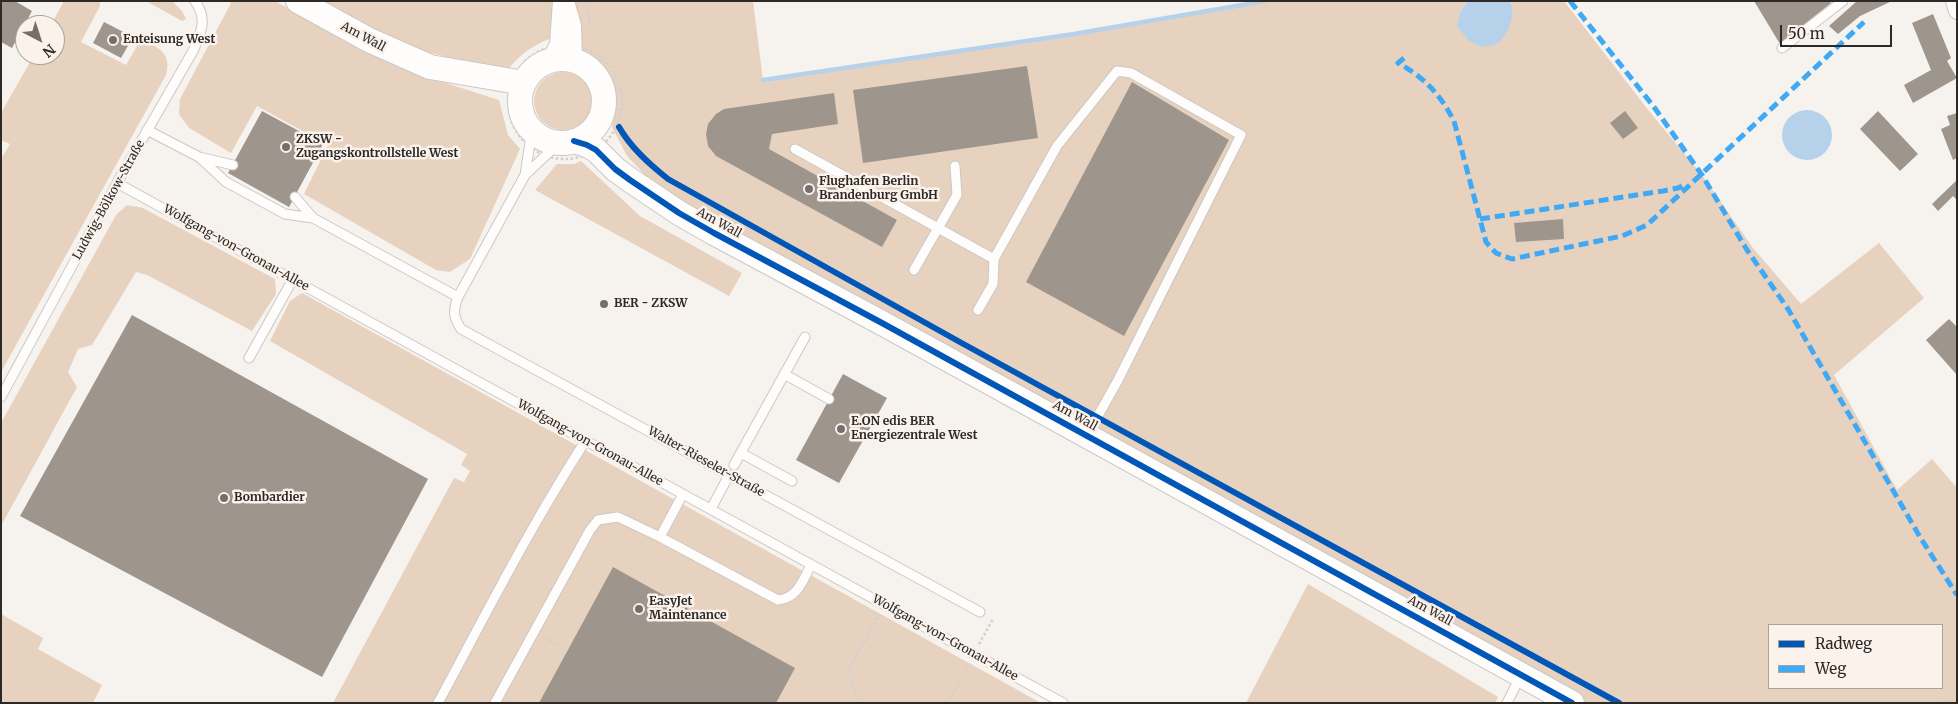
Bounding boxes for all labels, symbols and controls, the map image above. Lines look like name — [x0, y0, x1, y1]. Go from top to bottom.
north arrow — [15, 15, 65, 65]
scale bar — [1783, 15, 1896, 47]
street label: Am Wall — [338, 19, 388, 55]
text: 50 m — [1788, 24, 1825, 43]
place label: Enteisung West — [123, 33, 215, 47]
marker: Enteisung West — [107, 34, 119, 46]
text: N — [39, 40, 59, 61]
place label: ZKSW - Zugangskontrollstelle West — [296, 133, 458, 161]
street label: Ludwig-Bölkow-Straße — [70, 138, 148, 262]
marker: ZKSW - Zugangskontrollstelle West — [280, 141, 292, 153]
place label: Flughafen Berlin Brandenburg GmbH — [819, 175, 938, 203]
marker: Flughafen Berlin Brandenburg GmbH — [803, 183, 815, 195]
street label: Wolfgang-von-Gronau-Allee — [161, 202, 311, 294]
street label: Am Wall — [694, 205, 744, 241]
place label: BER - ZKSW — [614, 297, 687, 311]
marker: BER - ZKSW — [598, 298, 610, 310]
street label: Wolfgang-von-Gronau-Allee — [515, 397, 665, 489]
street label: Am Wall — [1050, 398, 1100, 434]
place label: E.ON edis BER Energiezentrale West — [851, 415, 977, 443]
marker: E.ON edis BER Energiezentrale West — [835, 423, 847, 435]
street label: Walter-Rieseler-Straße — [645, 424, 767, 500]
place label: Bombardier — [234, 491, 305, 505]
marker: Bombardier — [218, 492, 230, 504]
street label: Wolfgang-von-Gronau-Allee — [870, 592, 1020, 684]
street label: Am Wall — [1405, 593, 1455, 629]
place label: EasyJet Maintenance — [649, 595, 727, 623]
marker: EasyJet Maintenance — [633, 603, 645, 615]
legend — [1768, 624, 1943, 689]
text: Radweg — [1815, 634, 1872, 653]
text: Weg — [1815, 659, 1846, 678]

